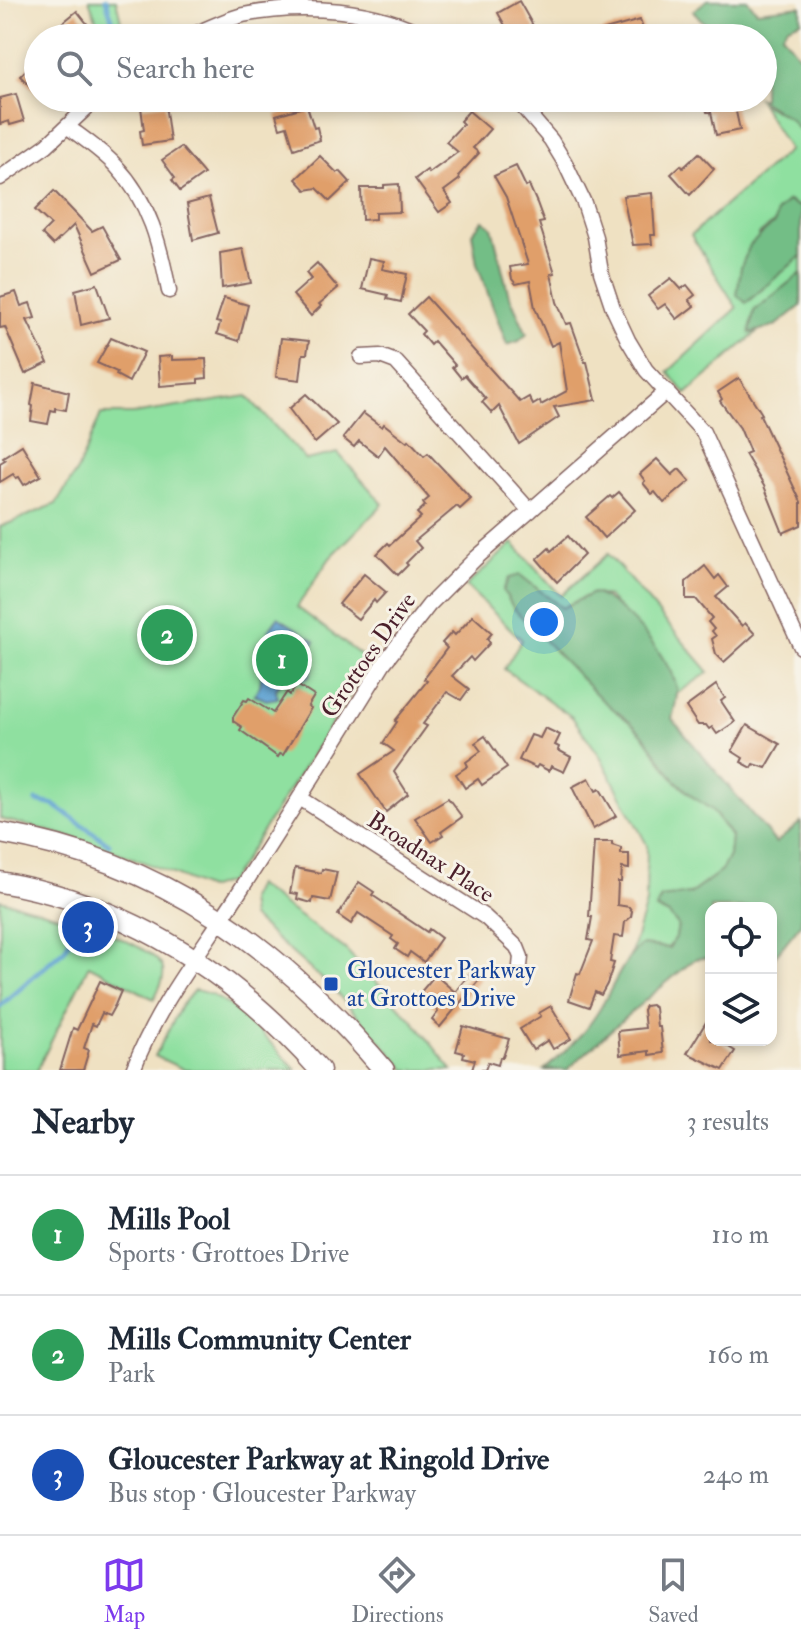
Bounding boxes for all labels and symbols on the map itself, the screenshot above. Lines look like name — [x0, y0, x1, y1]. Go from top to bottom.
street label: Grottoes Drive — [314, 587, 423, 724]
your location — [524, 602, 564, 642]
pin: 2 — [141, 605, 193, 665]
pin: 1 — [256, 630, 308, 690]
street label: Broadnax Place — [361, 805, 500, 910]
pin: 3 — [62, 897, 114, 957]
place label: Gloucester Parkway at Grottoes Drive — [347, 955, 536, 1014]
marker: Gloucester Parkway at Grottoes Drive — [322, 975, 340, 993]

